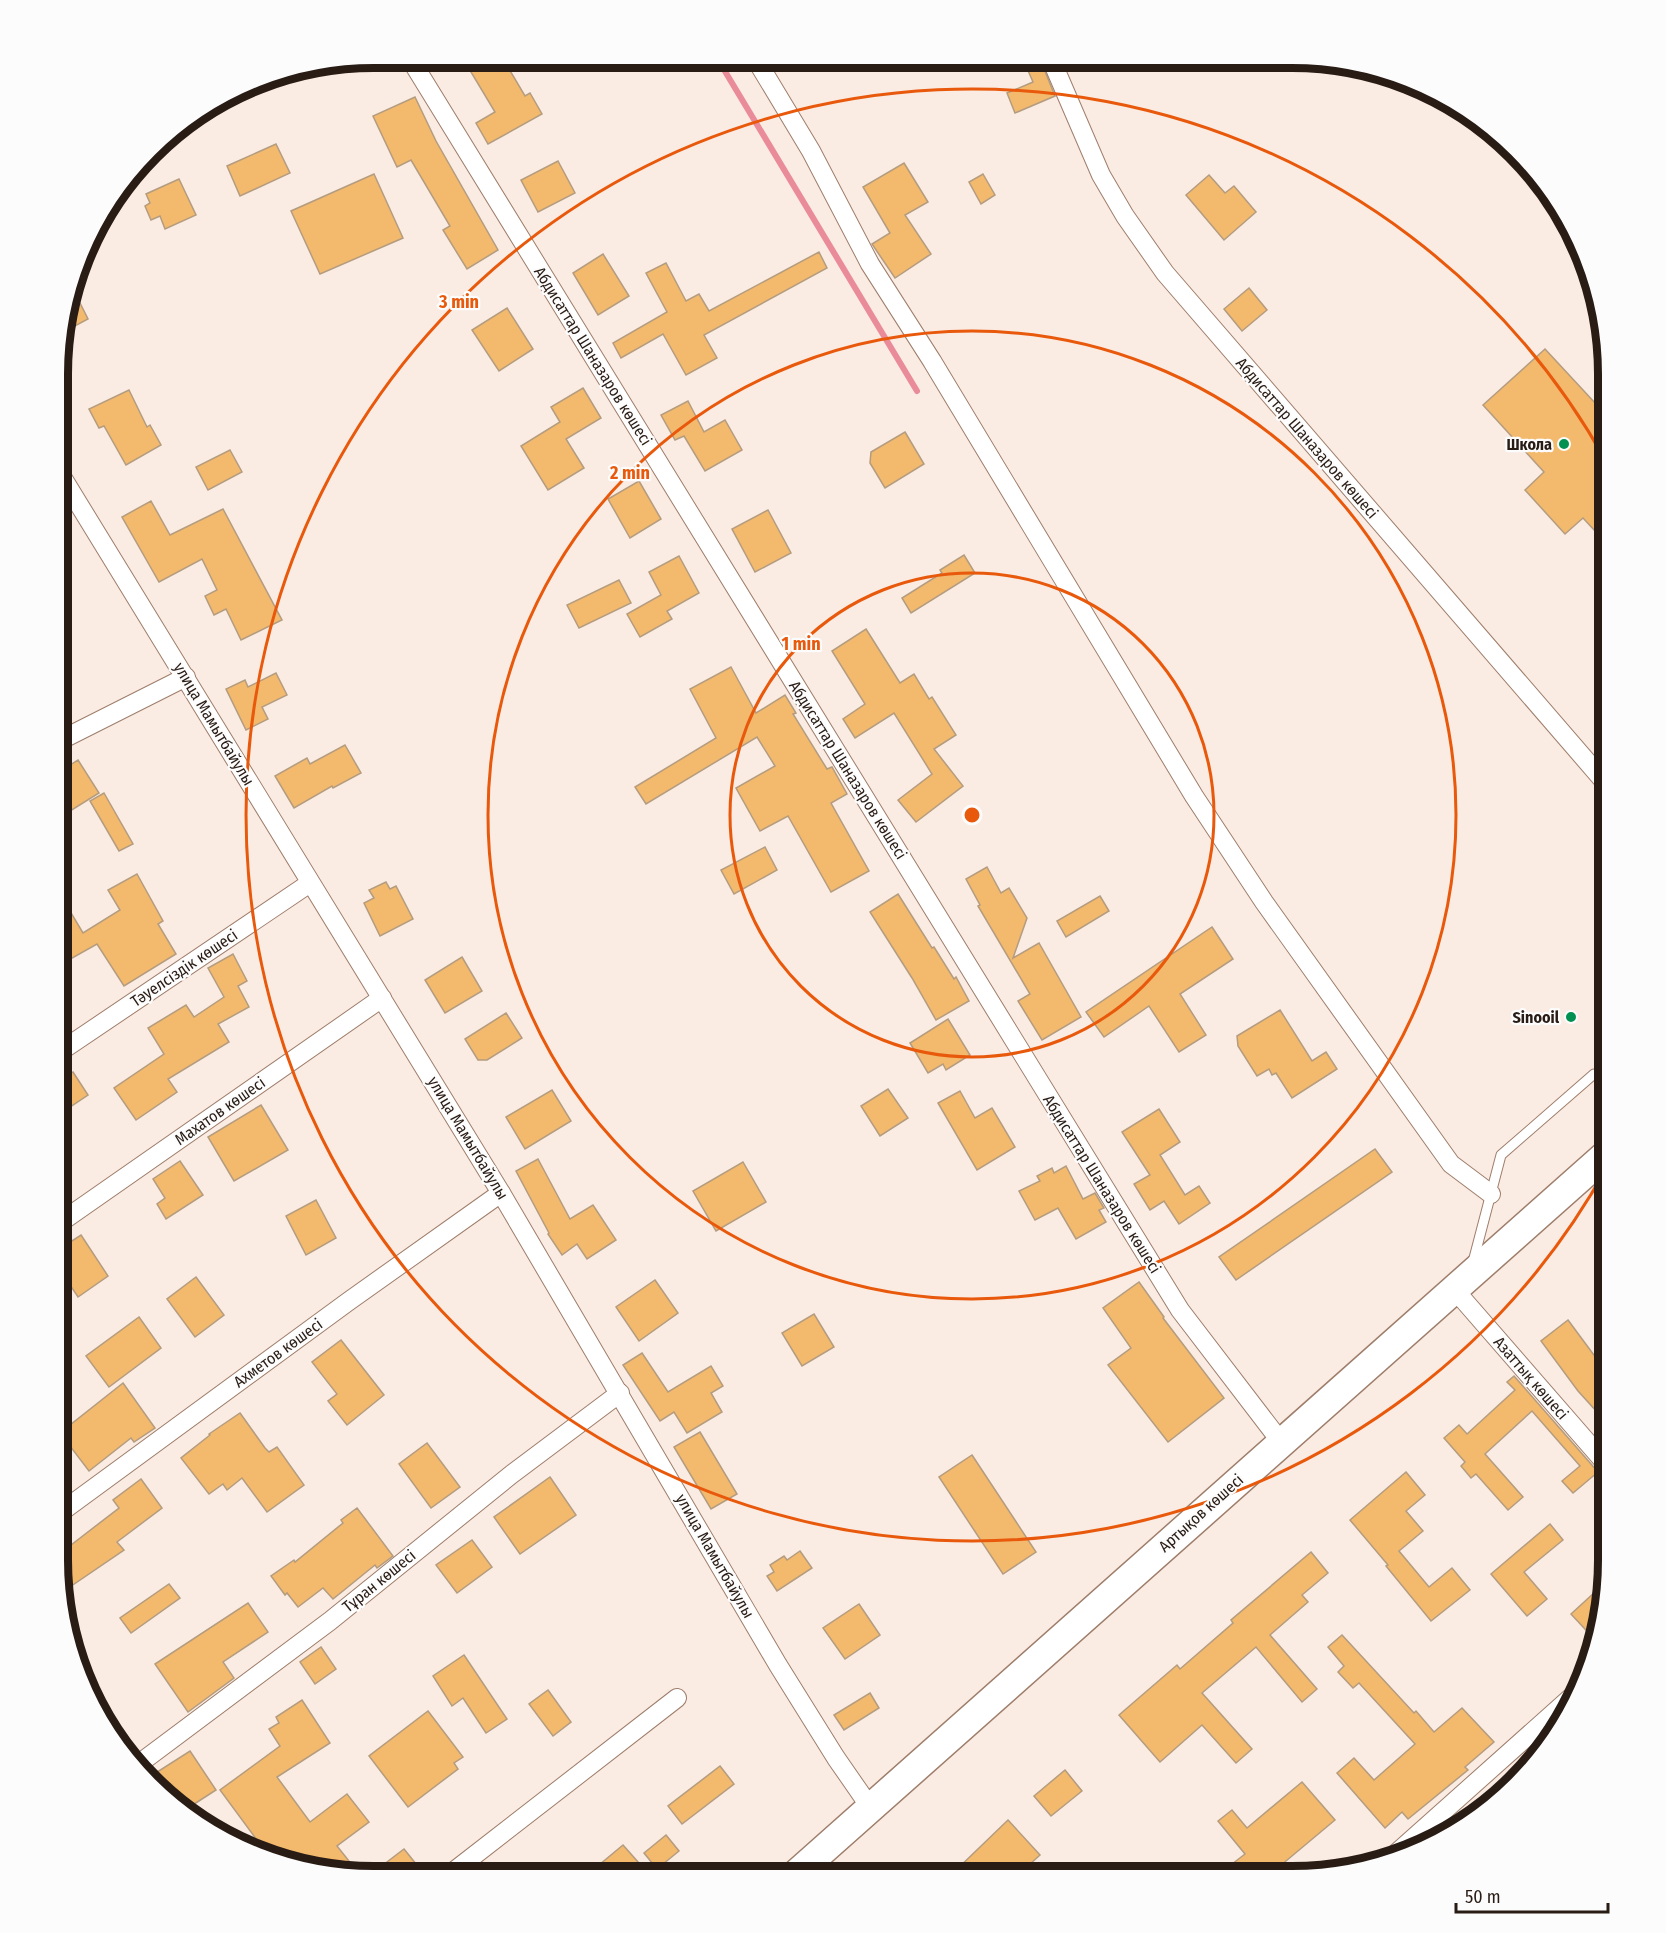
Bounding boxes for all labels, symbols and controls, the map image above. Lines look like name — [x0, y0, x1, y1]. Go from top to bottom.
street label: Абдисаттар Шаназаров көшесі — [530, 263, 656, 449]
text: 3 min — [438, 291, 479, 313]
street label: Абдисаттар Шаназаров көшесі — [1232, 354, 1382, 522]
place label: Школа — [1506, 435, 1552, 454]
marker: Школа — [1557, 437, 1571, 451]
text: 2 min — [609, 462, 650, 484]
text: 1 min — [781, 633, 821, 655]
street label: улица Мамытбайулы — [170, 659, 258, 789]
street label: Абдисаттар Шаназаров көшесі — [785, 677, 911, 863]
centre of rings — [962, 805, 982, 825]
street label: Тәуелсіздік көшесі — [127, 925, 241, 1011]
place label: Sinooil — [1513, 1008, 1560, 1027]
marker: Sinooil — [1564, 1010, 1578, 1024]
street label: Махатов көшесі — [171, 1073, 269, 1149]
street label: улица Мамытбайулы — [424, 1073, 512, 1203]
street label: Абдисаттар Шаназаров көшесі — [1039, 1091, 1165, 1277]
street label: Ахметов көшесі — [230, 1314, 326, 1392]
street label: Азаттық көшесі — [1490, 1333, 1572, 1423]
street label: Артықов көшесі — [1155, 1470, 1247, 1556]
street label: улица Мамытбайулы — [672, 1491, 758, 1621]
street label: Тұран көшесі — [339, 1546, 419, 1616]
scale bar — [1456, 1876, 1608, 1914]
text: 50 m — [1465, 1886, 1501, 1908]

